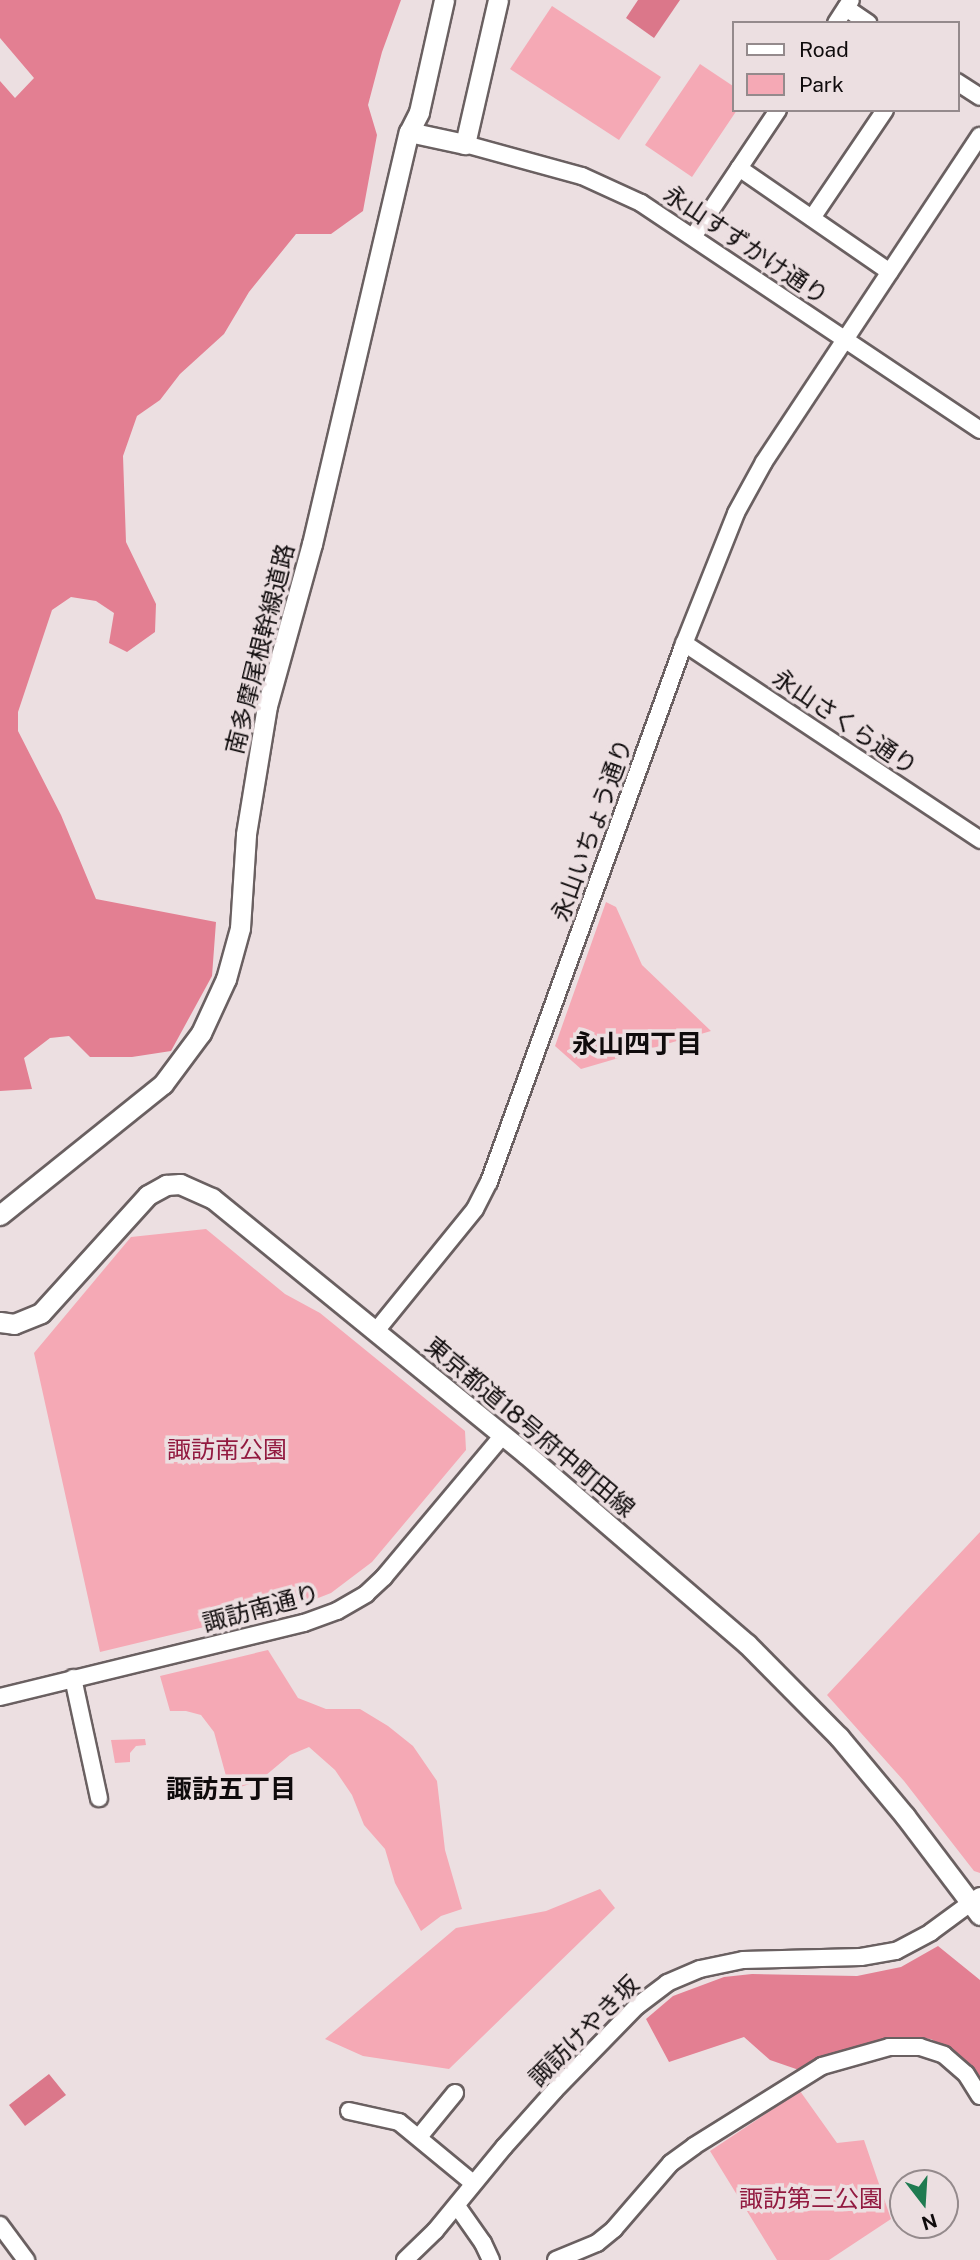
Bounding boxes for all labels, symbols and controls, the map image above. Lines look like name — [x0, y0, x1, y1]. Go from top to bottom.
legend — [732, 21, 959, 112]
text: Road — [799, 37, 849, 62]
text: Park — [799, 72, 844, 97]
street label: 永山すずかけ通り — [658, 179, 834, 311]
street label: 南多摩尾根幹線道路 — [220, 541, 300, 757]
street label: 永山さくら通り — [767, 663, 923, 781]
street label: 永山いちょう通り — [546, 735, 638, 925]
district label: 永山四丁目 — [572, 1028, 702, 1060]
street label: 東京都道18号府中町田線 — [419, 1331, 641, 1523]
park label: 諏訪南公園 — [167, 1436, 287, 1464]
street label: 諏訪南通り — [199, 1579, 323, 1637]
district label: 諏訪五丁目 — [166, 1773, 296, 1805]
street label: 諏訪けやき坂 — [523, 1970, 645, 2092]
north arrow — [889, 2169, 959, 2239]
park label: 諏訪第三公園 — [739, 2185, 883, 2213]
text: N — [919, 2209, 940, 2235]

